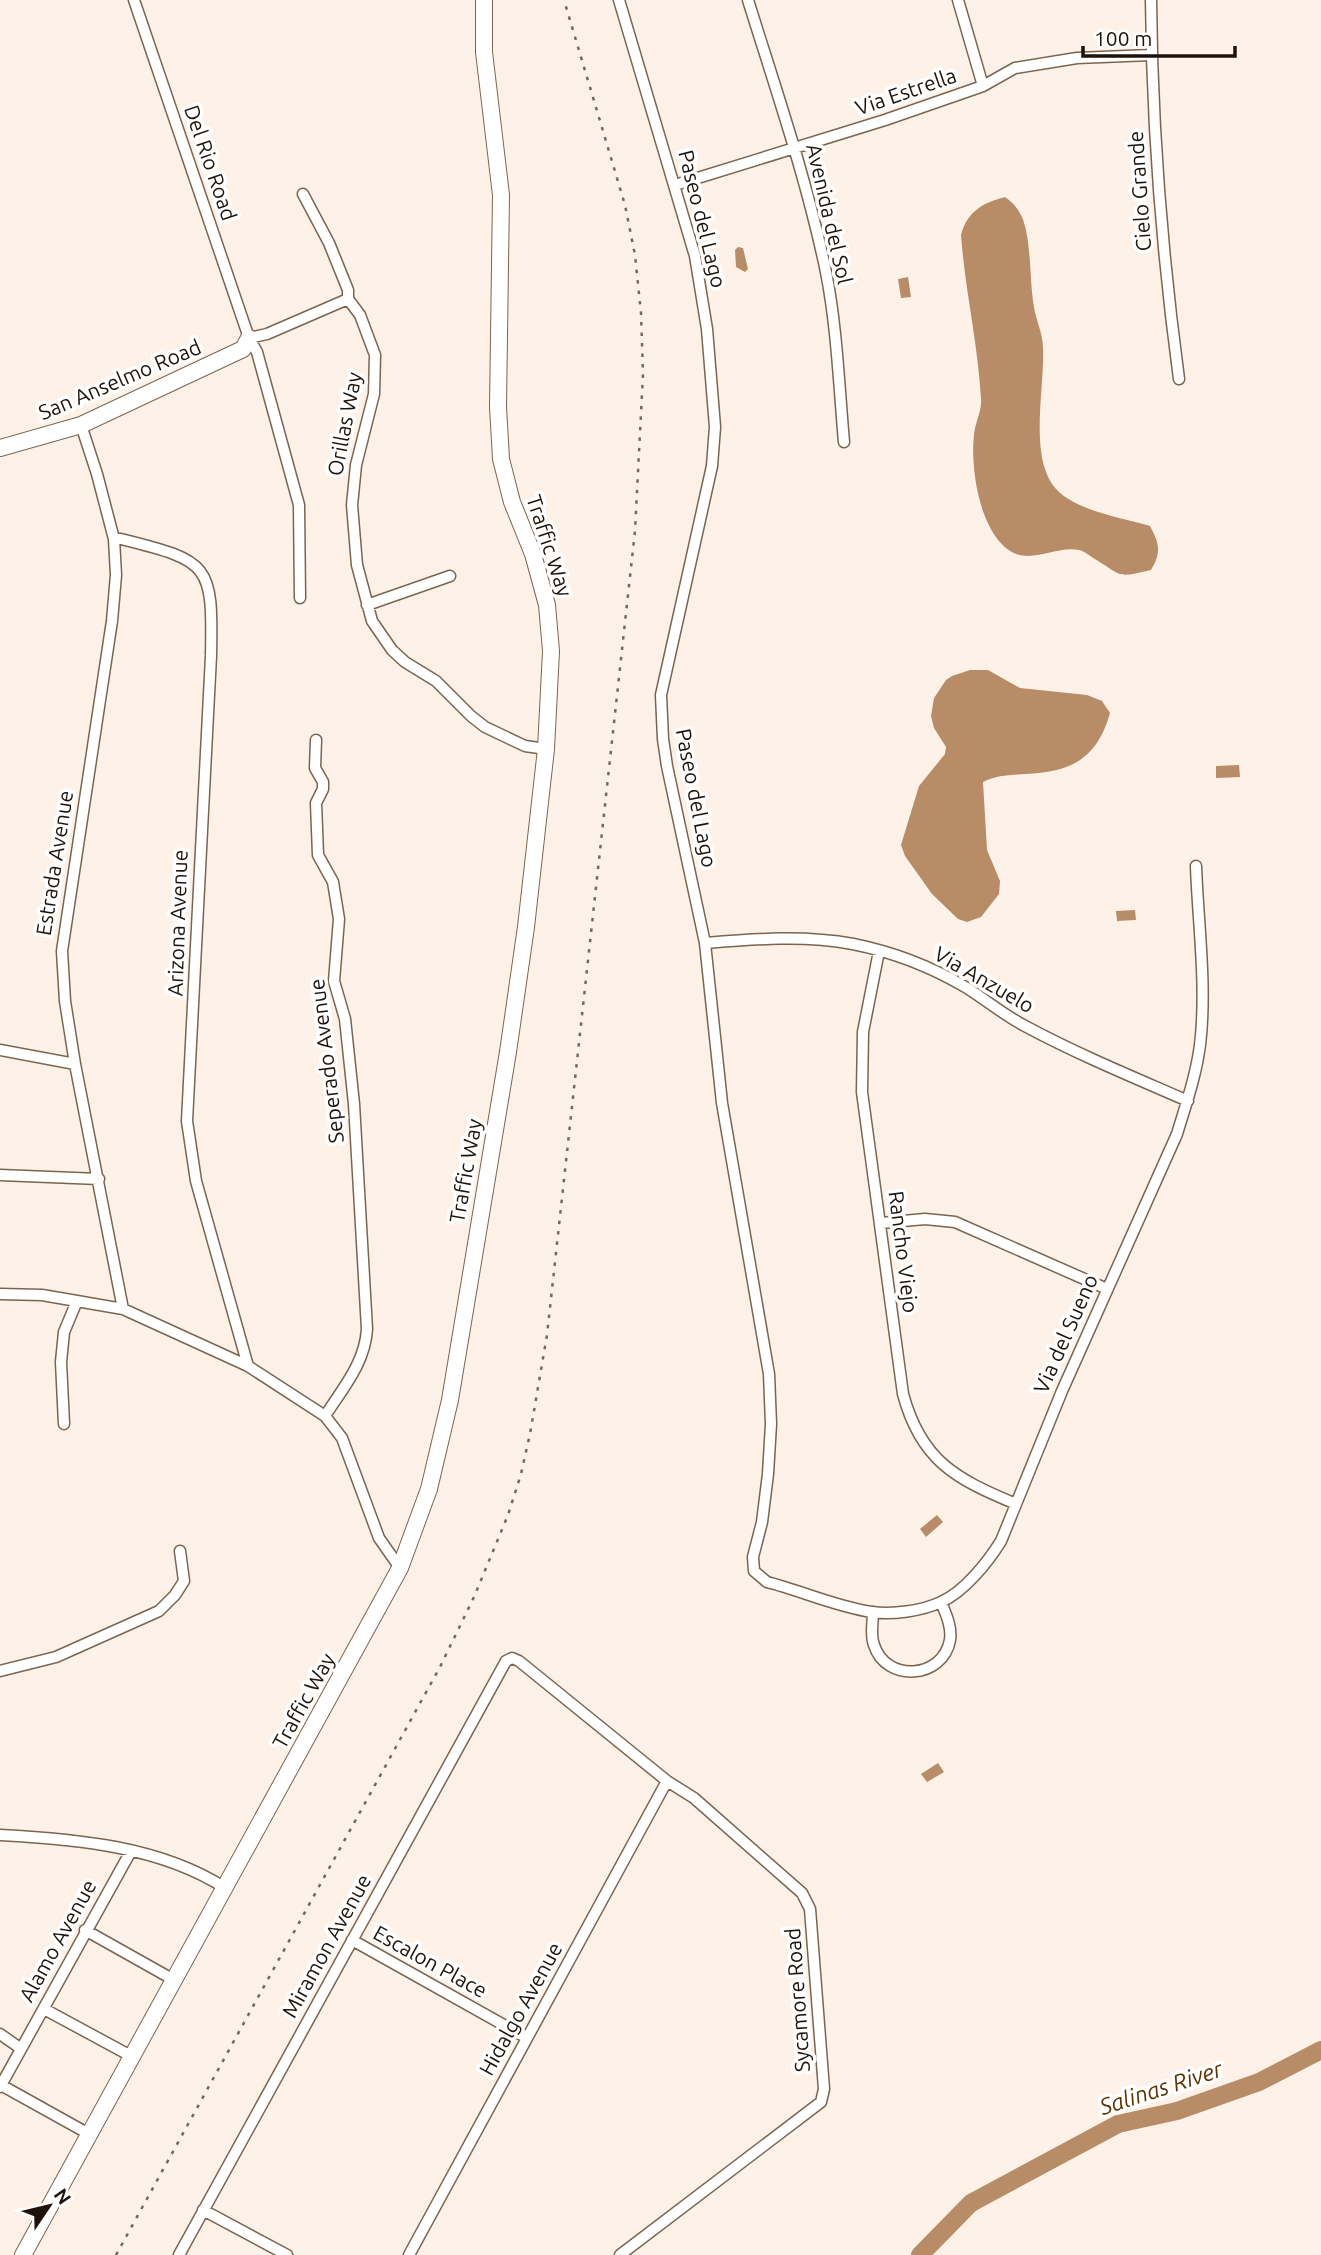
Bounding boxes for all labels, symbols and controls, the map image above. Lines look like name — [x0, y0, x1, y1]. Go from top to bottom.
scale bar — [1083, 14, 1235, 58]
text: 100 m — [1094, 26, 1152, 50]
street label: Via Estrella — [852, 63, 959, 120]
street label: Del Rio Road — [180, 102, 242, 224]
street label: Cielo Grande — [1123, 130, 1155, 252]
street label: Avenida del Sol — [802, 141, 858, 286]
street label: Paseo del Lago — [674, 147, 732, 290]
street label: San Anselmo Road — [35, 334, 204, 424]
street label: Orillas Way — [322, 370, 366, 478]
street label: Traffic Way — [522, 492, 578, 599]
street label: Paseo del Lago — [672, 726, 722, 869]
street label: Estrada Avenue — [31, 789, 77, 937]
street label: Arizona Avenue — [162, 849, 192, 997]
street label: Via Anzuelo — [930, 941, 1039, 1017]
street label: Seperado Avenue — [304, 978, 348, 1145]
street label: Traffic Way — [444, 1117, 486, 1225]
street label: Rancho Viejo — [885, 1189, 923, 1314]
street label: Via del Sueno — [1028, 1270, 1102, 1397]
street label: Traffic Way — [267, 1649, 339, 1752]
street label: Miramon Avenue — [277, 1870, 375, 2021]
street label: Alamo Avenue — [14, 1875, 101, 2006]
street label: Escalon Place — [369, 1920, 491, 2002]
street label: Sycamore Road — [780, 1927, 814, 2073]
street label: Hidalgo Avenue — [474, 1938, 567, 2079]
water label: Salinas River — [1095, 2056, 1227, 2119]
north arrow — [14, 2171, 84, 2241]
text: N — [50, 2184, 76, 2208]

